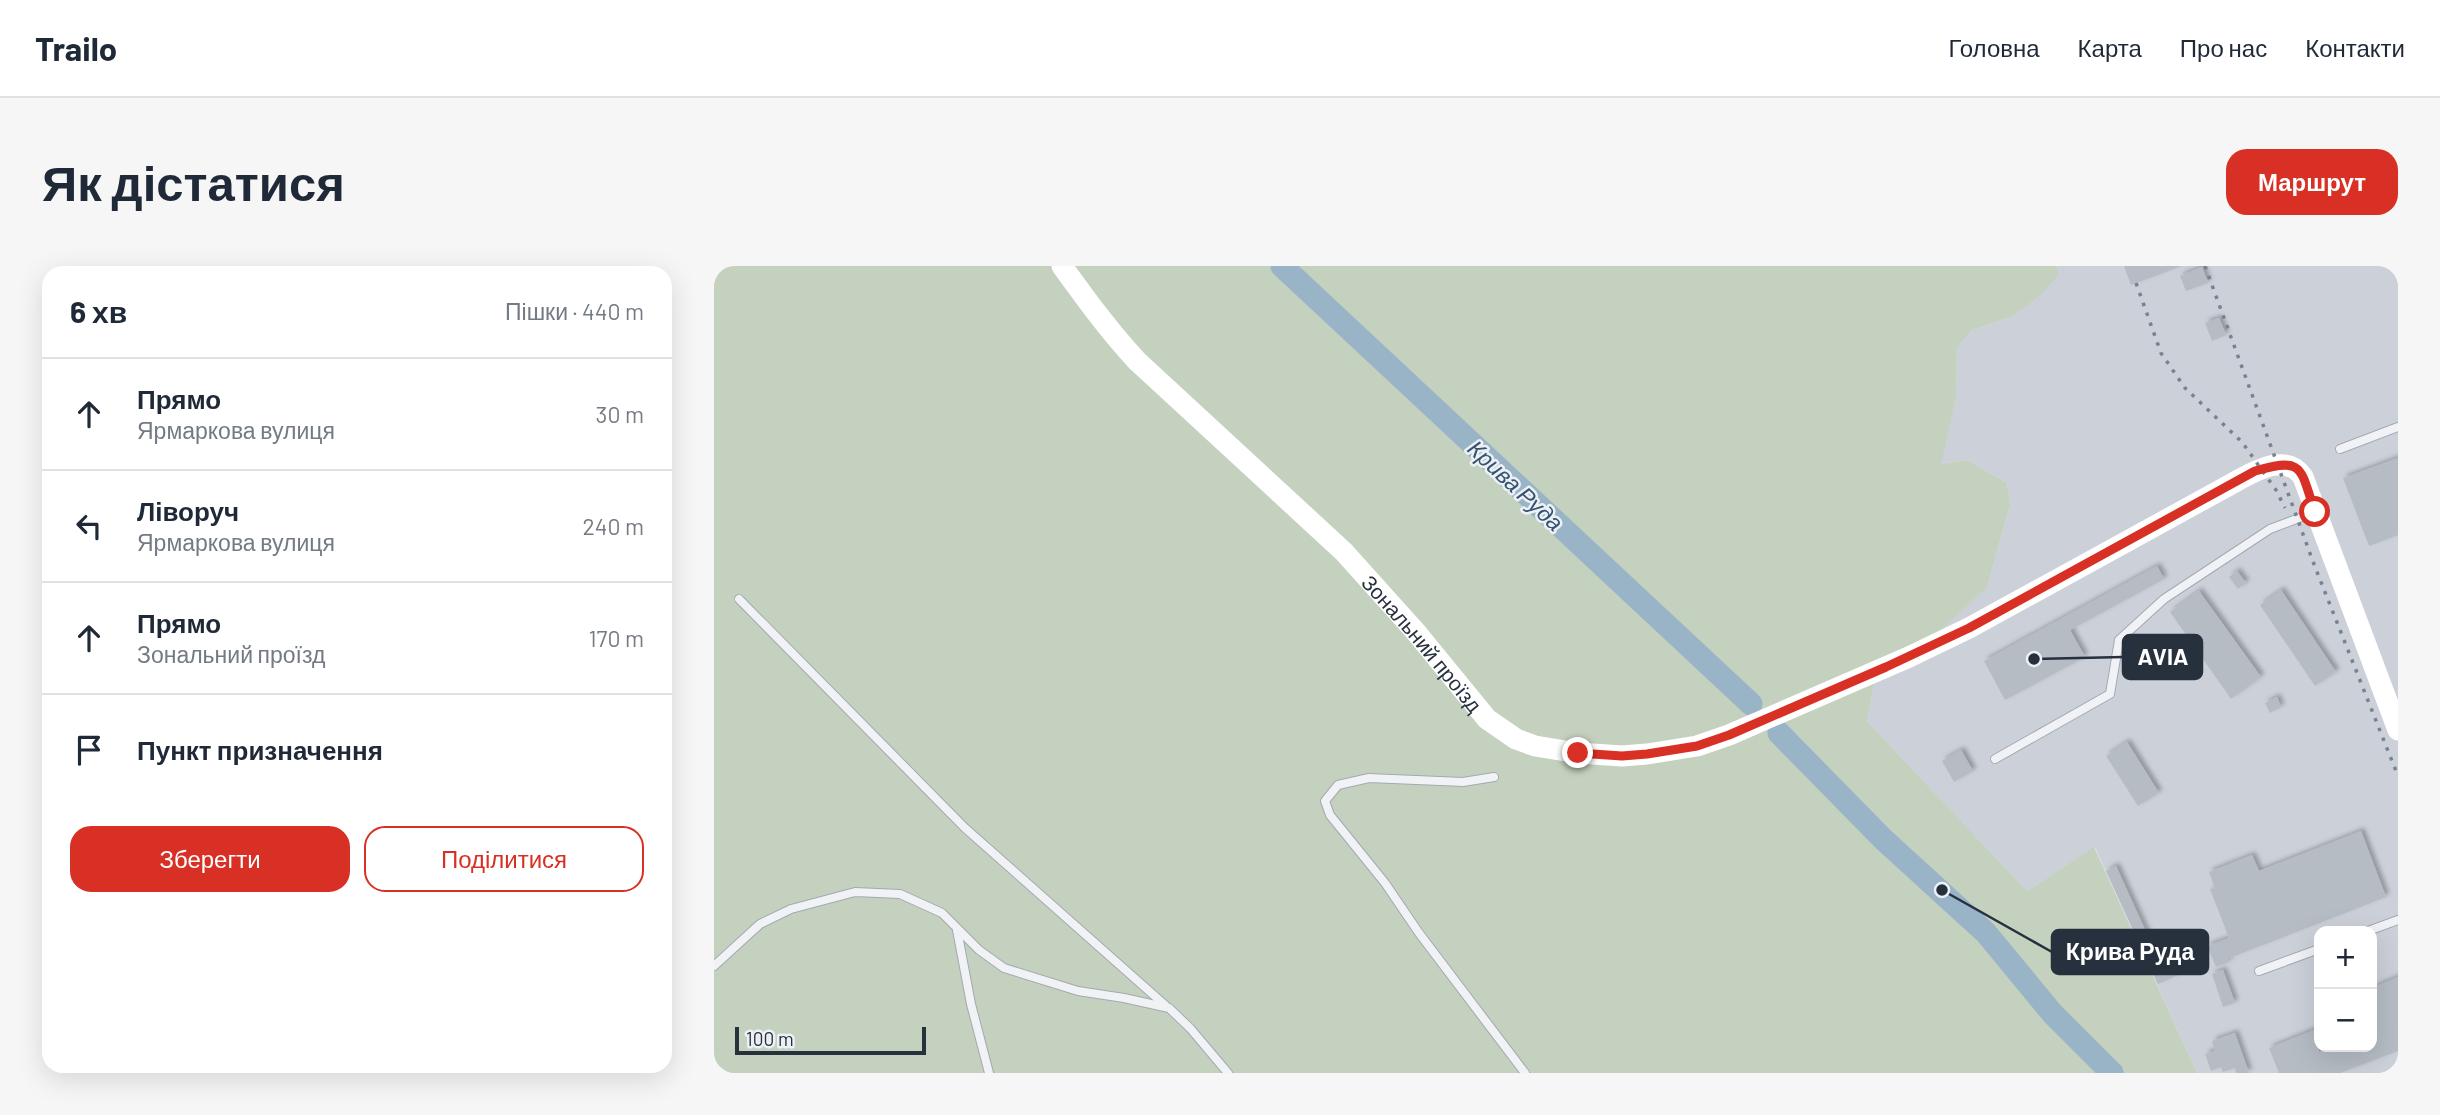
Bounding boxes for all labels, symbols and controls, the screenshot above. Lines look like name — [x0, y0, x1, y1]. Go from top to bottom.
text: Trailo — [35, 28, 117, 68]
text: Головна — [1948, 33, 2040, 62]
text: Карта — [2078, 33, 2142, 62]
text: Про нас — [2180, 33, 2267, 62]
text: Контакти — [2305, 33, 2405, 62]
button: Маршрут — [2226, 149, 2398, 215]
text: Як дістатися — [42, 152, 345, 211]
text: 6 хв — [70, 293, 127, 329]
text: Пішки · 440 m — [505, 297, 644, 325]
text: Прямо — [137, 383, 221, 414]
icon: ahead — [70, 395, 108, 433]
text: 30 m — [596, 400, 644, 428]
text: Ярмаркова вулиця — [137, 416, 335, 444]
water label: Крива Руда — [1462, 434, 1570, 536]
text: Ліворуч — [137, 495, 239, 526]
route start — [2299, 496, 2330, 527]
icon: left — [70, 507, 108, 545]
text: 240 m — [582, 512, 644, 540]
text: Ярмаркова вулиця — [137, 528, 335, 556]
street label: Зональний проїзд — [1358, 569, 1488, 716]
text: Прямо — [137, 607, 221, 638]
icon: ahead — [70, 619, 108, 657]
text: 170 m — [588, 624, 644, 652]
callout: AVIA — [2123, 635, 2202, 679]
text: Зональний проїзд — [137, 640, 325, 668]
text: AVIA — [2138, 642, 2188, 670]
icon: arrive — [70, 731, 108, 769]
text: Пункт призначення — [137, 734, 383, 765]
route end — [1562, 737, 1593, 768]
button: Зберегти — [70, 826, 350, 892]
button: Поділитися — [364, 826, 644, 892]
map controls — [2314, 926, 2377, 1052]
button: + — [2314, 926, 2377, 989]
callout: Крива Руда — [2052, 930, 2208, 974]
text: Крива Руда — [2066, 937, 2194, 965]
button: − — [2314, 989, 2377, 1052]
scale bar — [735, 1024, 926, 1056]
text: 100 m — [746, 1027, 794, 1050]

